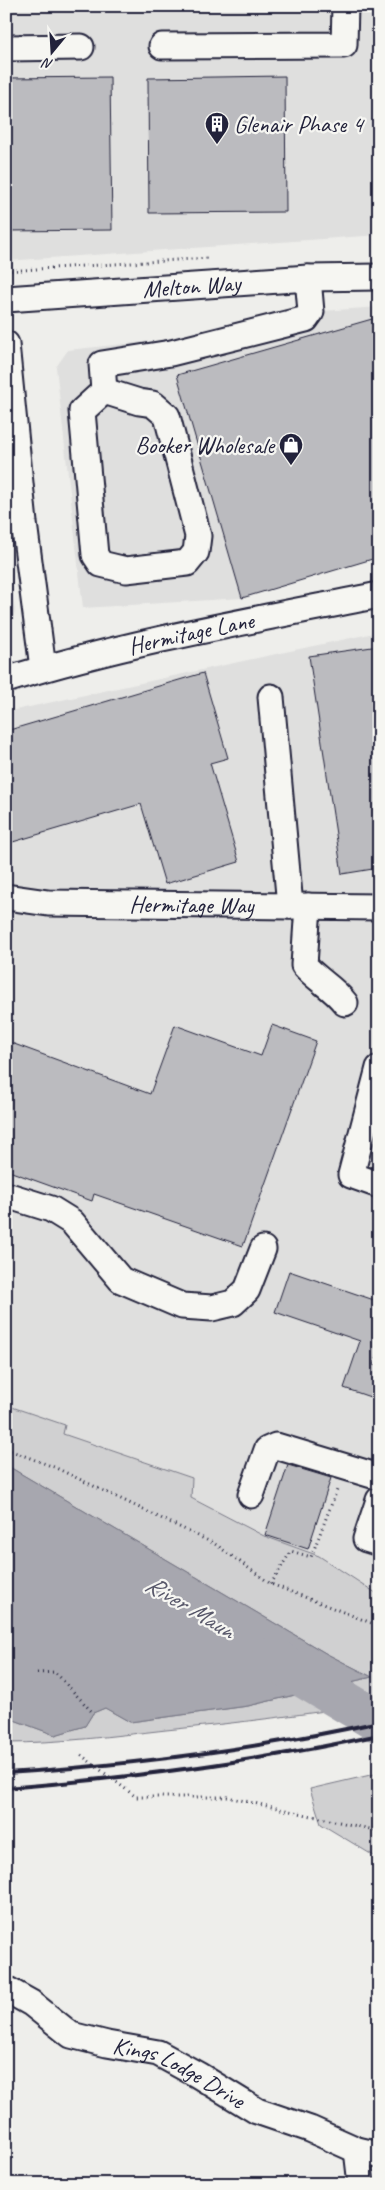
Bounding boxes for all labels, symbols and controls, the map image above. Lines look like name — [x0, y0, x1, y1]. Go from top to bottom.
north arrow — [28, 28, 78, 78]
text: N — [39, 54, 55, 73]
place label: Glenair Phase 4 — [234, 109, 365, 139]
building icon: Glenair Phase 4 — [204, 111, 230, 145]
street label: Melton Way — [142, 268, 243, 304]
place label: Booker Wholesale — [135, 430, 276, 460]
shop icon: Booker Wholesale — [278, 432, 304, 466]
street label: Hermitage Lane — [125, 605, 259, 661]
street label: Hermitage Way — [129, 889, 256, 921]
water label: River Maun — [140, 1568, 243, 1648]
street label: Kings Lodge Drive — [111, 2030, 252, 2116]

